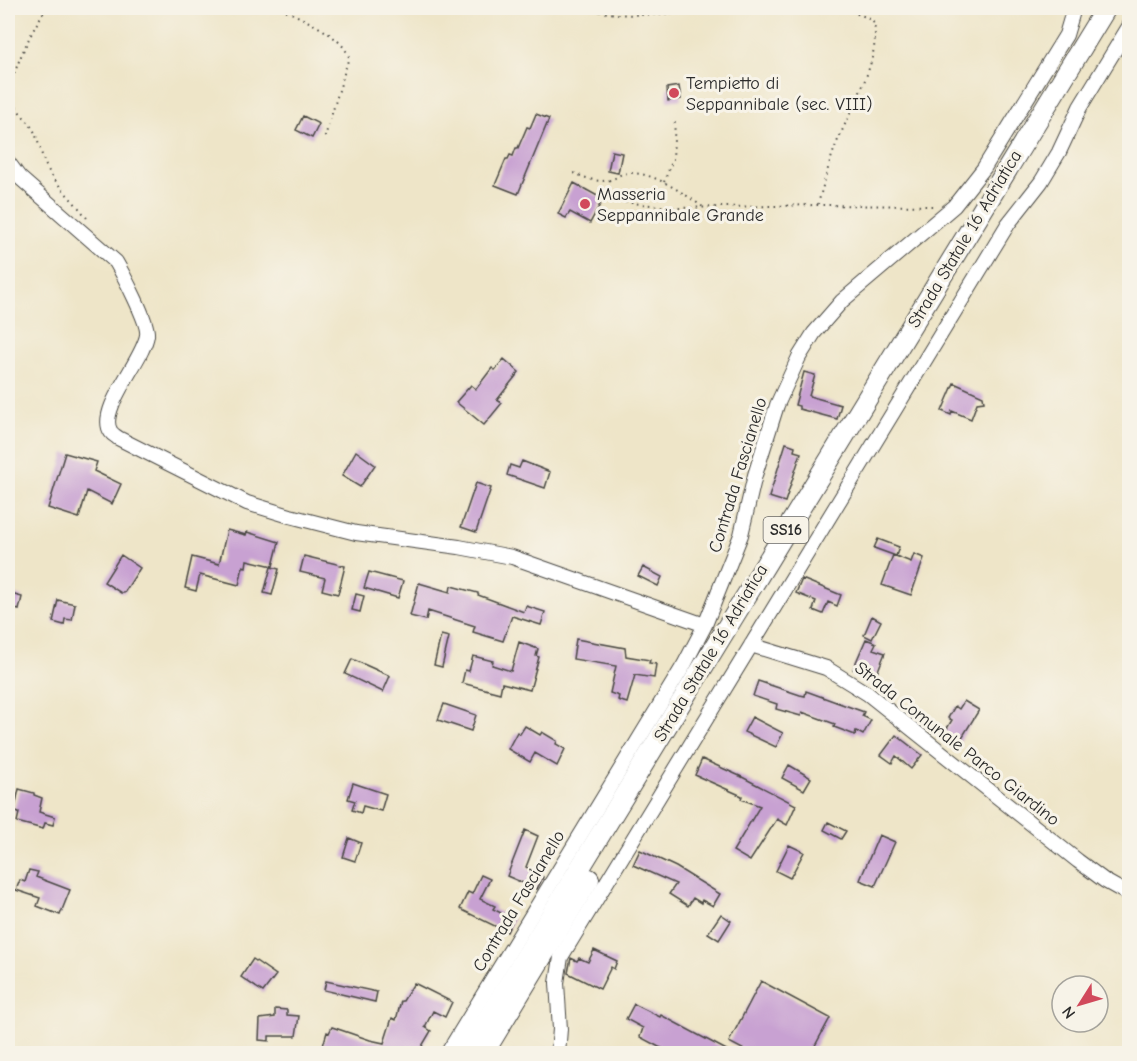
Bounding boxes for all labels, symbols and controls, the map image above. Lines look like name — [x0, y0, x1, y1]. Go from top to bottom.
place label: Tempietto di Seppannibale (sec. VIII) — [686, 73, 872, 115]
marker: Tempietto di Seppannibale (sec. VIII) — [667, 86, 681, 100]
street label: Strada Statale 16 Adriatica — [904, 146, 1026, 332]
place label: Masseria Seppannibale Grande — [597, 184, 764, 226]
marker: Masseria Seppannibale Grande — [578, 197, 592, 211]
street label: Contrada Fascianello — [704, 395, 772, 555]
road number: SS16 — [764, 517, 808, 543]
street label: Strada Statale 16 Adriatica — [650, 560, 772, 746]
street label: Strada Comunale Parco Giardino — [850, 657, 1064, 831]
street label: Contrada Fascianello — [469, 827, 569, 975]
north arrow — [1050, 974, 1110, 1034]
text: N — [1058, 1003, 1079, 1022]

